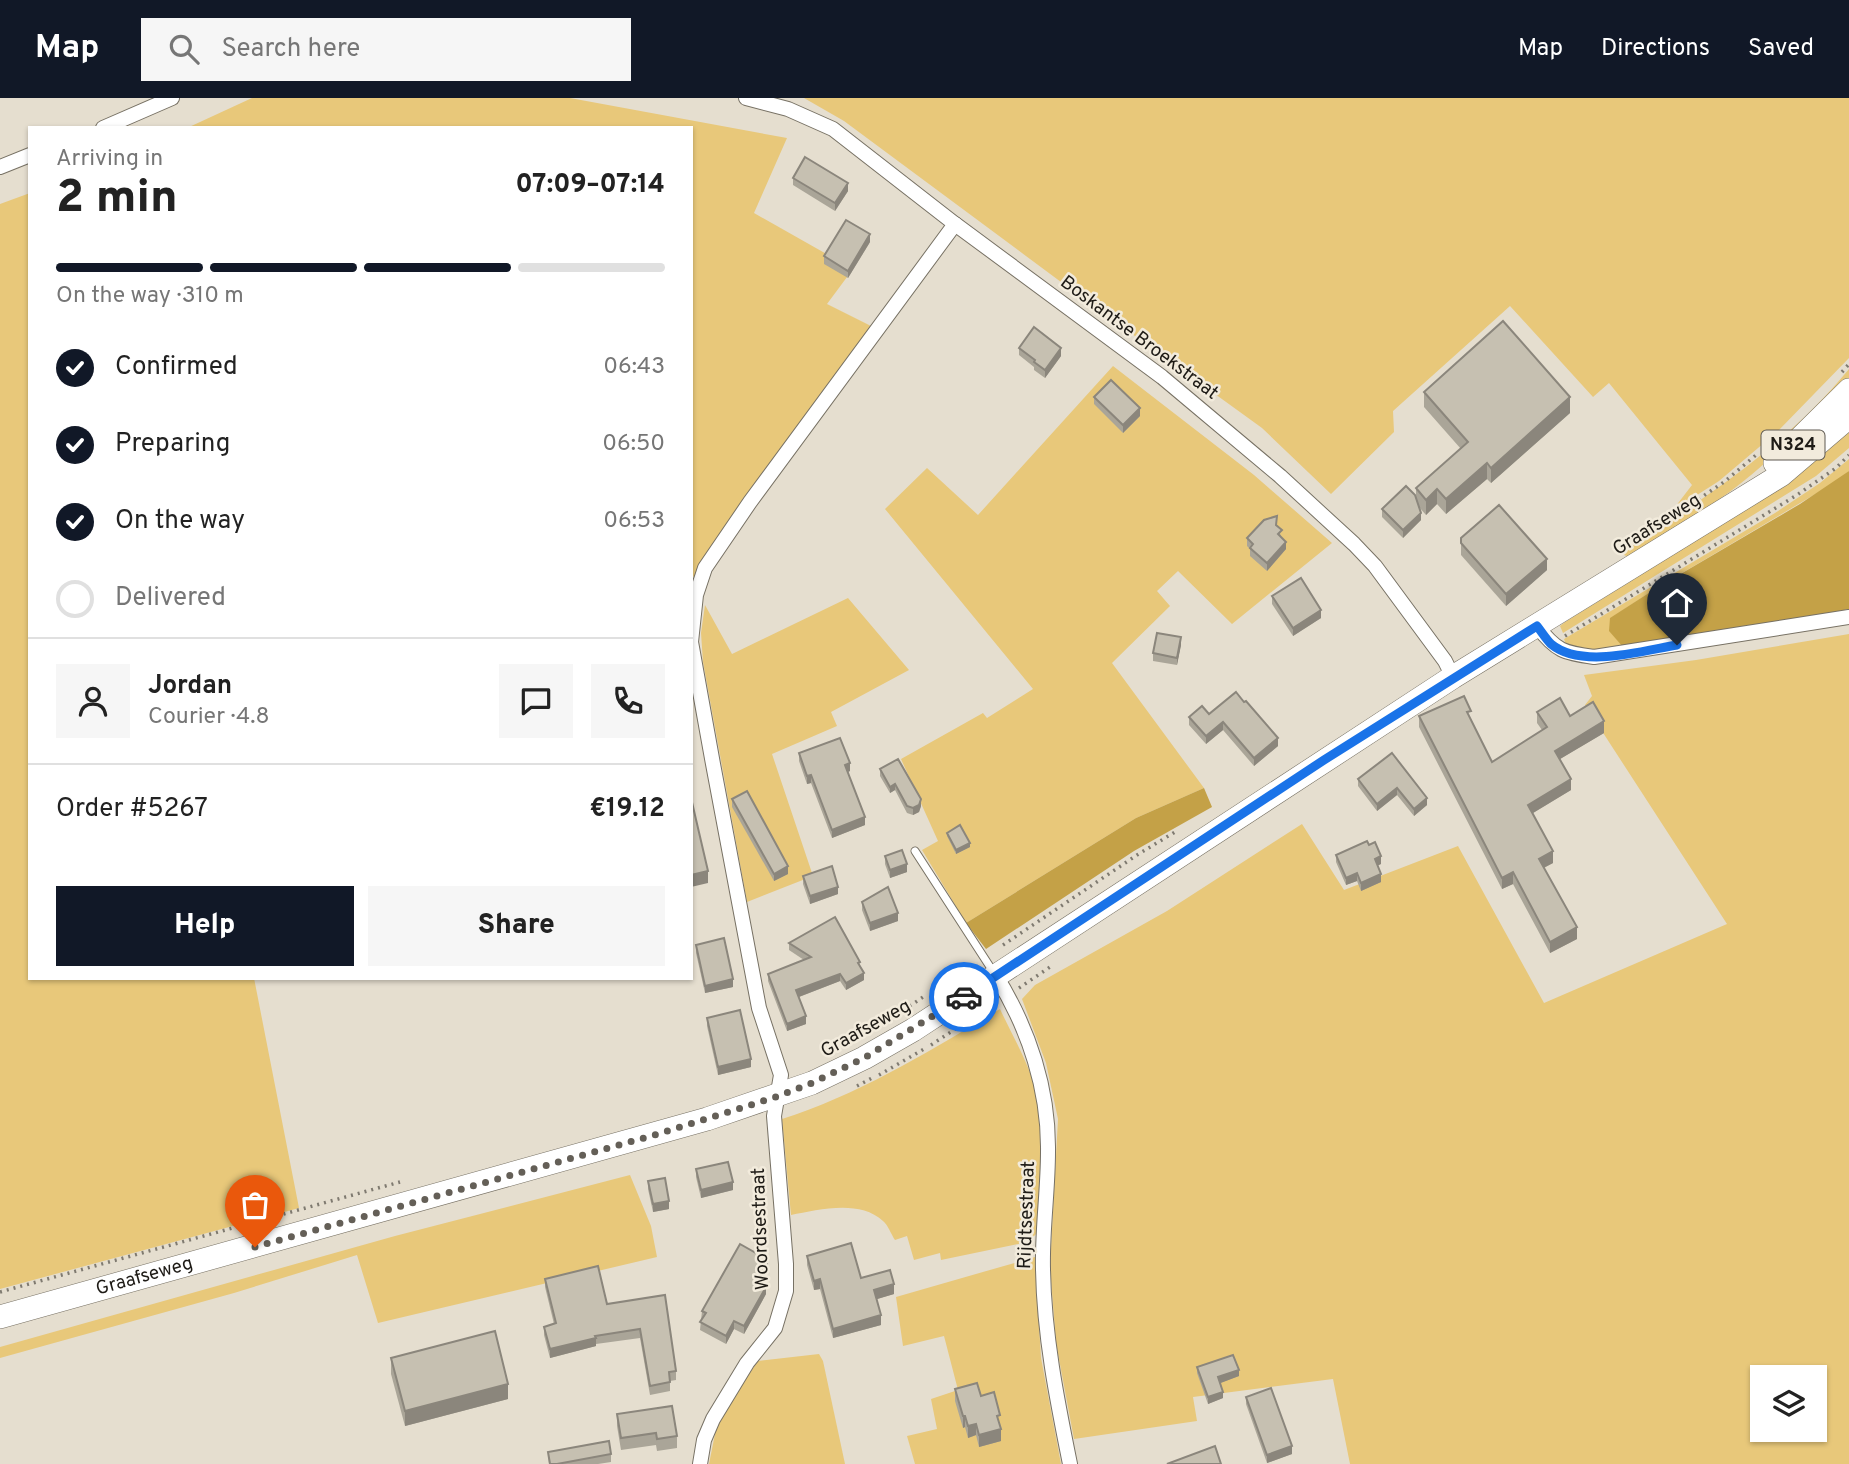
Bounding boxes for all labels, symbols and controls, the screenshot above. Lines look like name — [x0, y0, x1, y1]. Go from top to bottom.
search box — [141, 18, 631, 81]
text: Map — [35, 28, 99, 70]
icon: search — [165, 30, 203, 68]
text: Search here — [221, 33, 360, 66]
text: Map — [1518, 34, 1563, 64]
text: Directions — [1601, 34, 1710, 64]
text: Saved — [1748, 34, 1814, 64]
text: Arriving in — [56, 145, 163, 174]
text: 07:09–07:14 — [515, 169, 665, 202]
text: 2 min — [56, 170, 178, 229]
street label: Boskantse Broekstraat — [1055, 271, 1223, 405]
text: On the way · 310 m — [56, 282, 244, 311]
icon: check — [56, 349, 94, 387]
text: Confirmed — [115, 351, 238, 384]
text: 06:43 — [603, 353, 665, 382]
icon: check — [56, 426, 94, 464]
text: Preparing — [115, 428, 230, 461]
text: 06:50 — [602, 430, 665, 459]
road number: N324 — [1762, 430, 1825, 460]
street label: Graafseweg — [1608, 488, 1706, 562]
icon: check — [56, 503, 94, 541]
text: On the way — [115, 505, 245, 538]
text: 06:53 — [603, 507, 665, 536]
pin — [1647, 573, 1707, 645]
text: Delivered — [115, 582, 226, 615]
icon: home — [1658, 584, 1696, 622]
button: person — [56, 664, 130, 738]
button: chat — [499, 664, 573, 738]
button: phone — [591, 664, 665, 738]
text: Jordan — [148, 670, 232, 703]
text: Courier · 4.8 — [148, 703, 269, 732]
text: Order #5267 — [56, 793, 208, 826]
text: €19.12 — [589, 793, 665, 826]
button: Help — [56, 886, 354, 966]
button: Share — [368, 886, 665, 966]
courier — [929, 962, 999, 1032]
icon: car — [945, 978, 983, 1016]
street label: Graafseweg — [817, 994, 915, 1064]
street label: Rijdtsestraat — [1013, 1160, 1041, 1270]
street label: Woordsestraat — [747, 1167, 775, 1291]
pin — [225, 1175, 285, 1247]
icon: bag — [236, 1186, 274, 1224]
street label: Graafseweg — [93, 1252, 196, 1302]
map controls — [1750, 1365, 1827, 1442]
button: layers — [1750, 1365, 1827, 1442]

